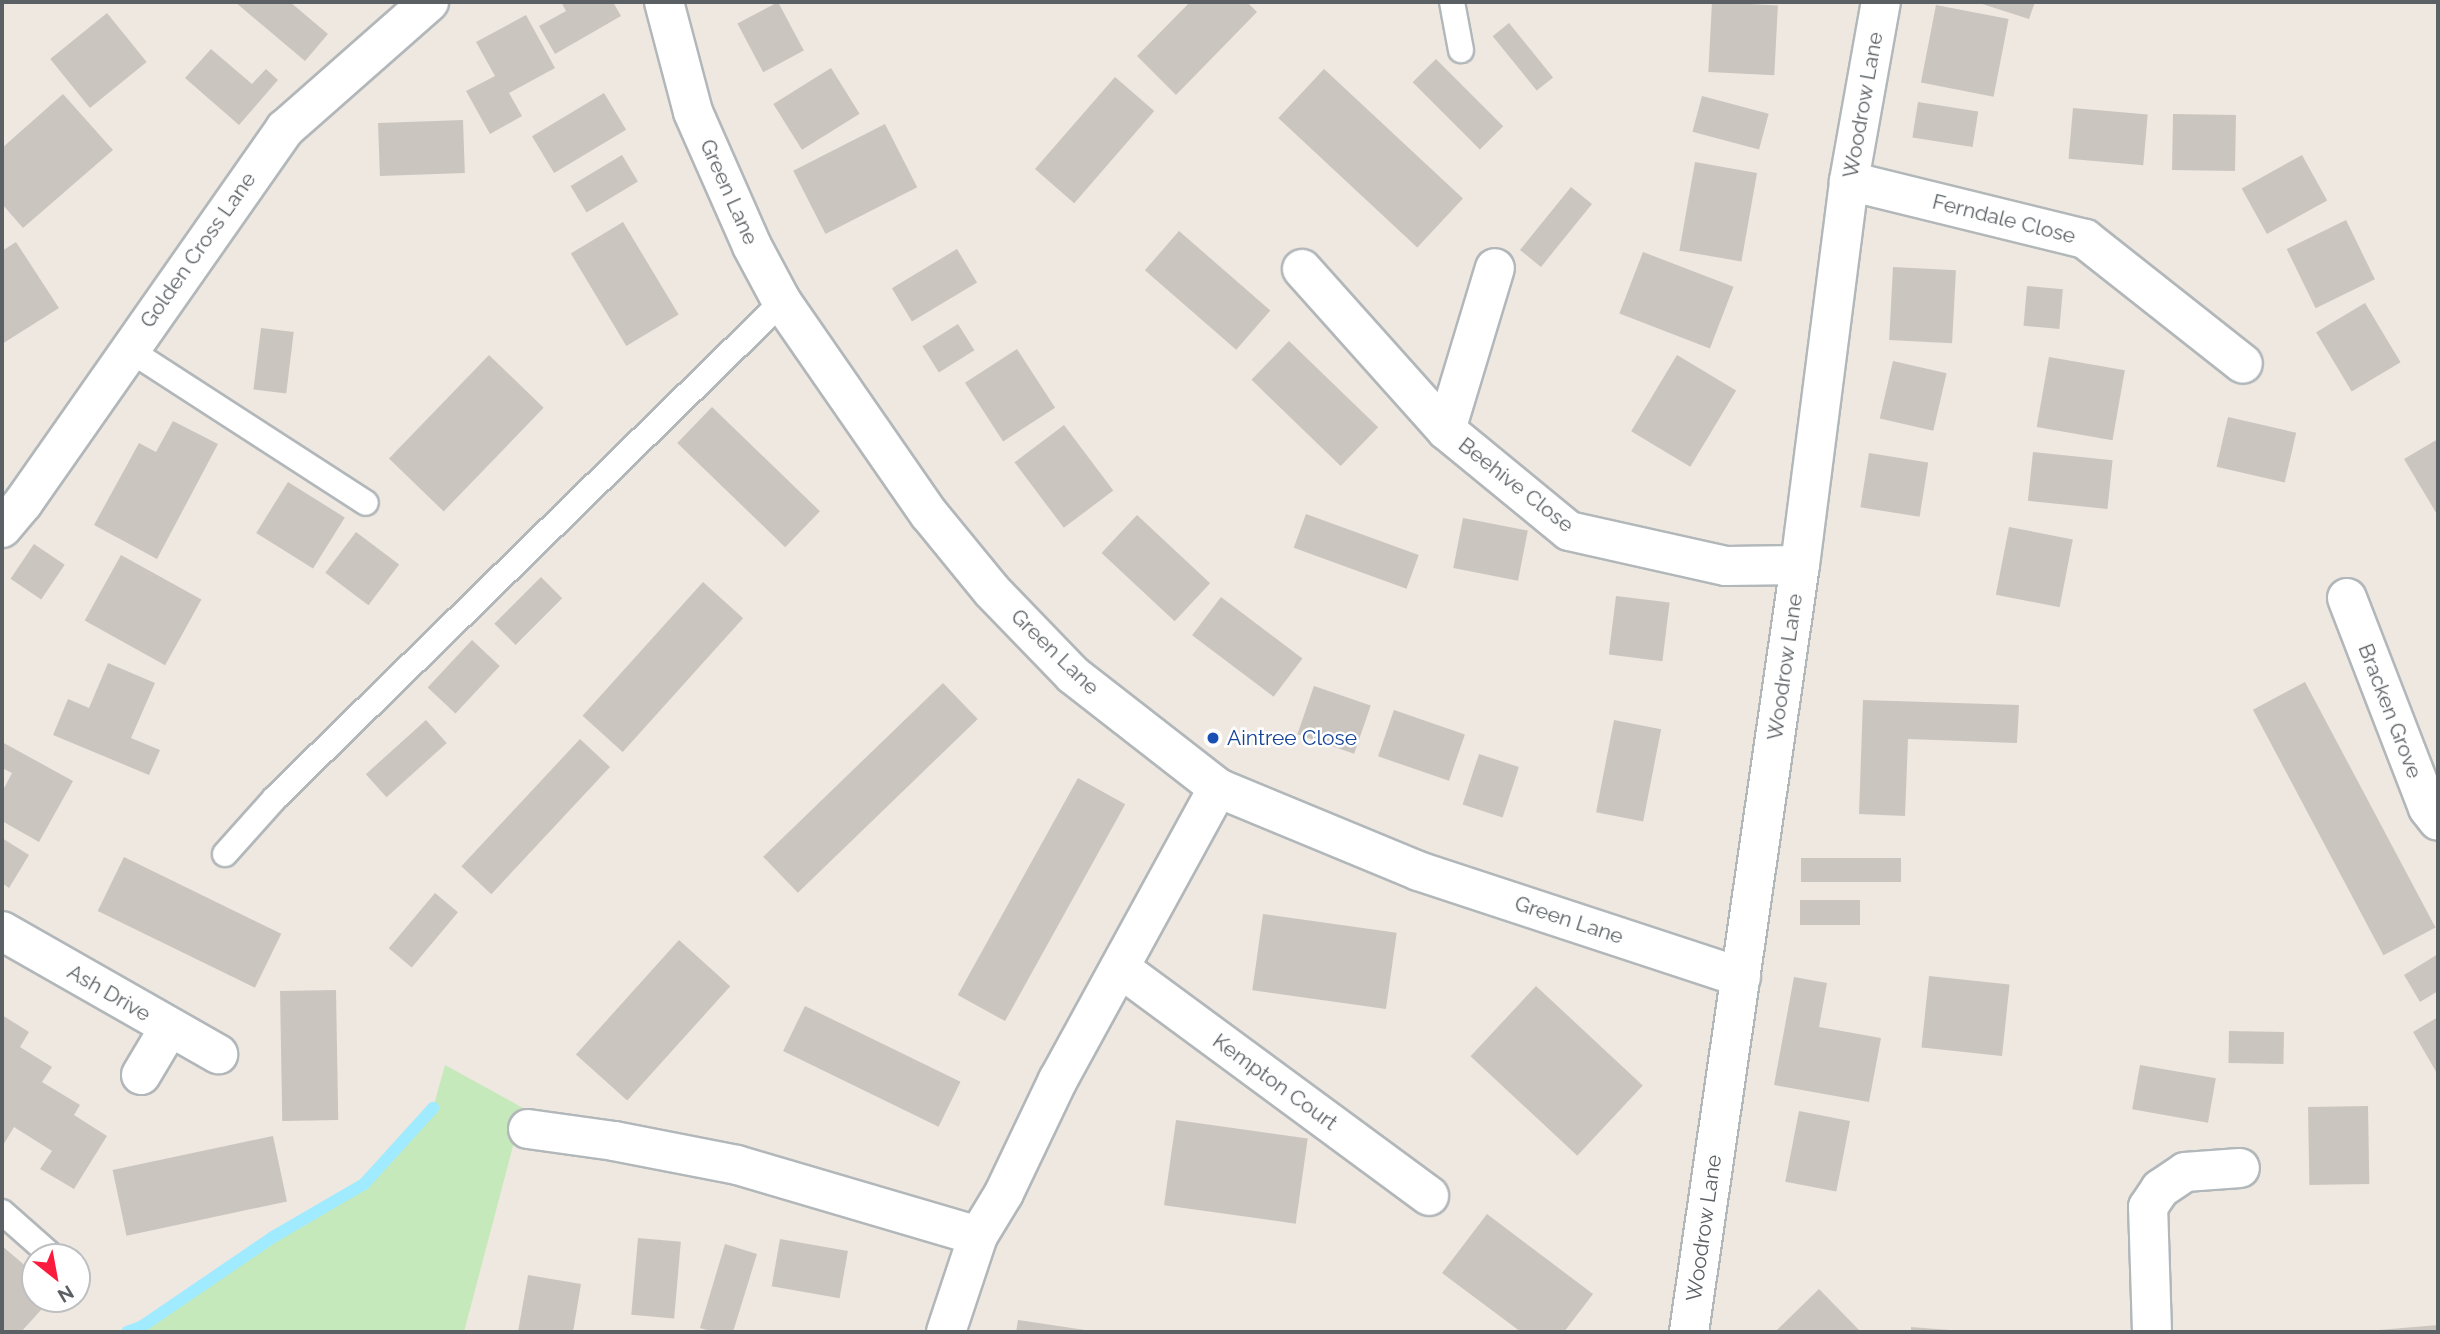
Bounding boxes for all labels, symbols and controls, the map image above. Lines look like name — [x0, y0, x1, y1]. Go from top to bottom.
street label: Woodrow Lane — [1838, 30, 1888, 180]
street label: Green Lane — [695, 135, 763, 249]
street label: Golden Cross Lane — [135, 167, 261, 333]
street label: Ferndale Close — [1930, 189, 2078, 249]
street label: Beehive Close — [1453, 432, 1579, 538]
street label: Woodrow Lane — [1762, 592, 1808, 742]
street label: Green Lane — [1006, 604, 1104, 700]
street label: Bracken Grove — [2353, 640, 2427, 782]
place label: Aintree Close — [1227, 725, 1357, 751]
marker: Aintree Close — [1205, 730, 1221, 746]
street label: Green Lane — [1512, 891, 1626, 949]
street label: Ash Drive — [63, 959, 155, 1027]
street label: Kempton Court — [1208, 1028, 1342, 1136]
street label: Woodrow Lane — [1681, 1153, 1727, 1303]
north arrow — [21, 1243, 91, 1313]
text: N — [54, 1281, 78, 1307]

